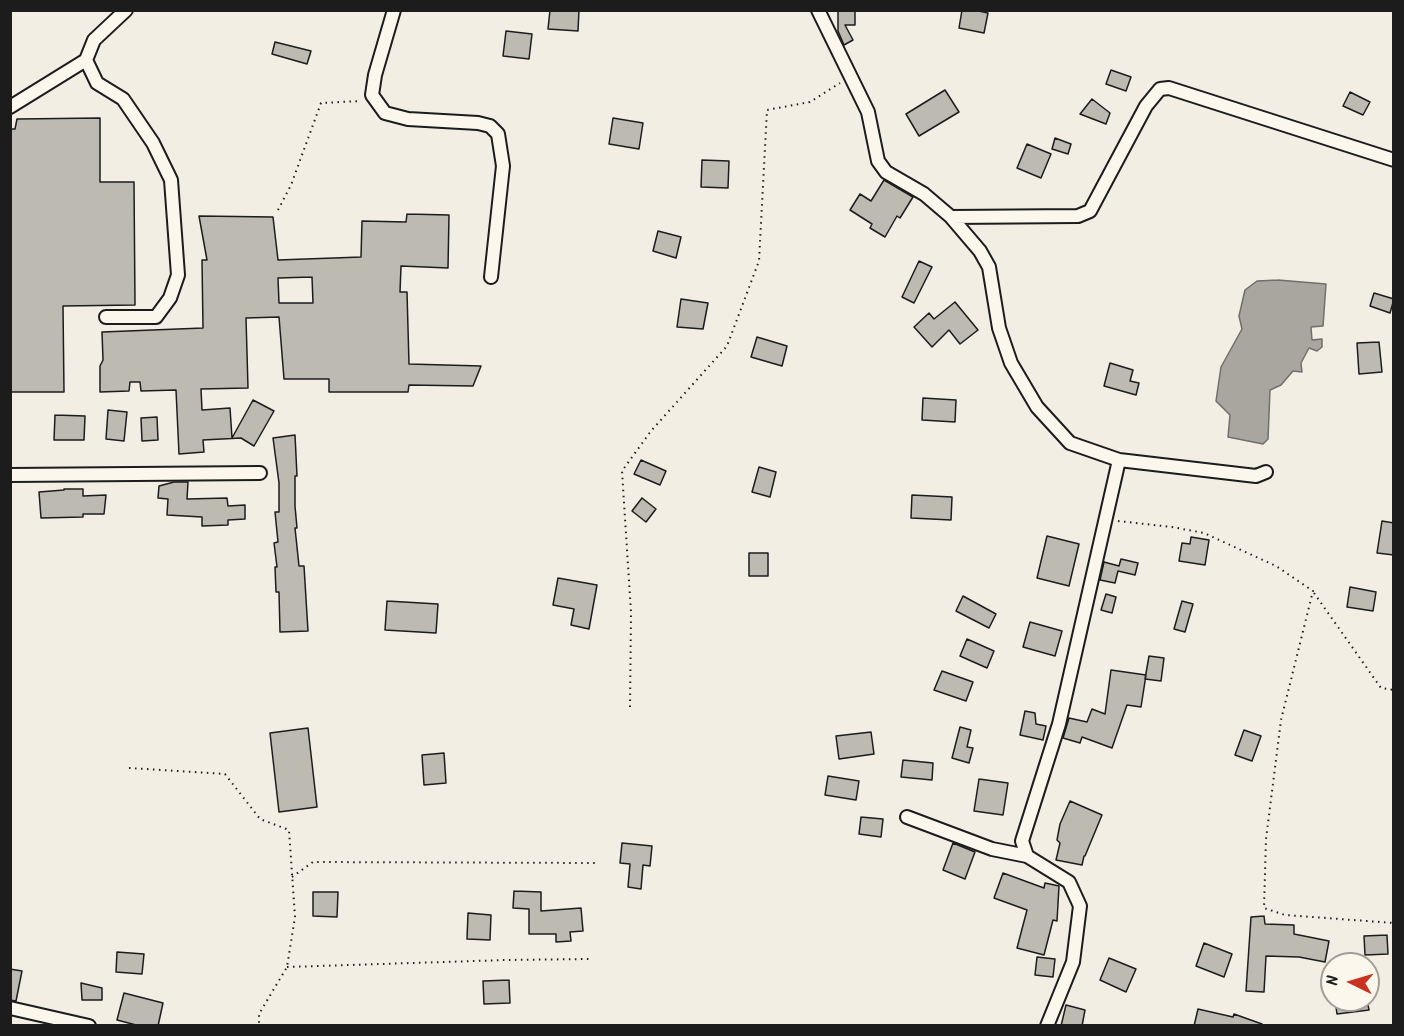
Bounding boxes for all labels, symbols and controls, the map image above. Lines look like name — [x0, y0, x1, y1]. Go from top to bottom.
north arrow — [1320, 952, 1380, 1012]
text: N — [1321, 974, 1346, 987]

